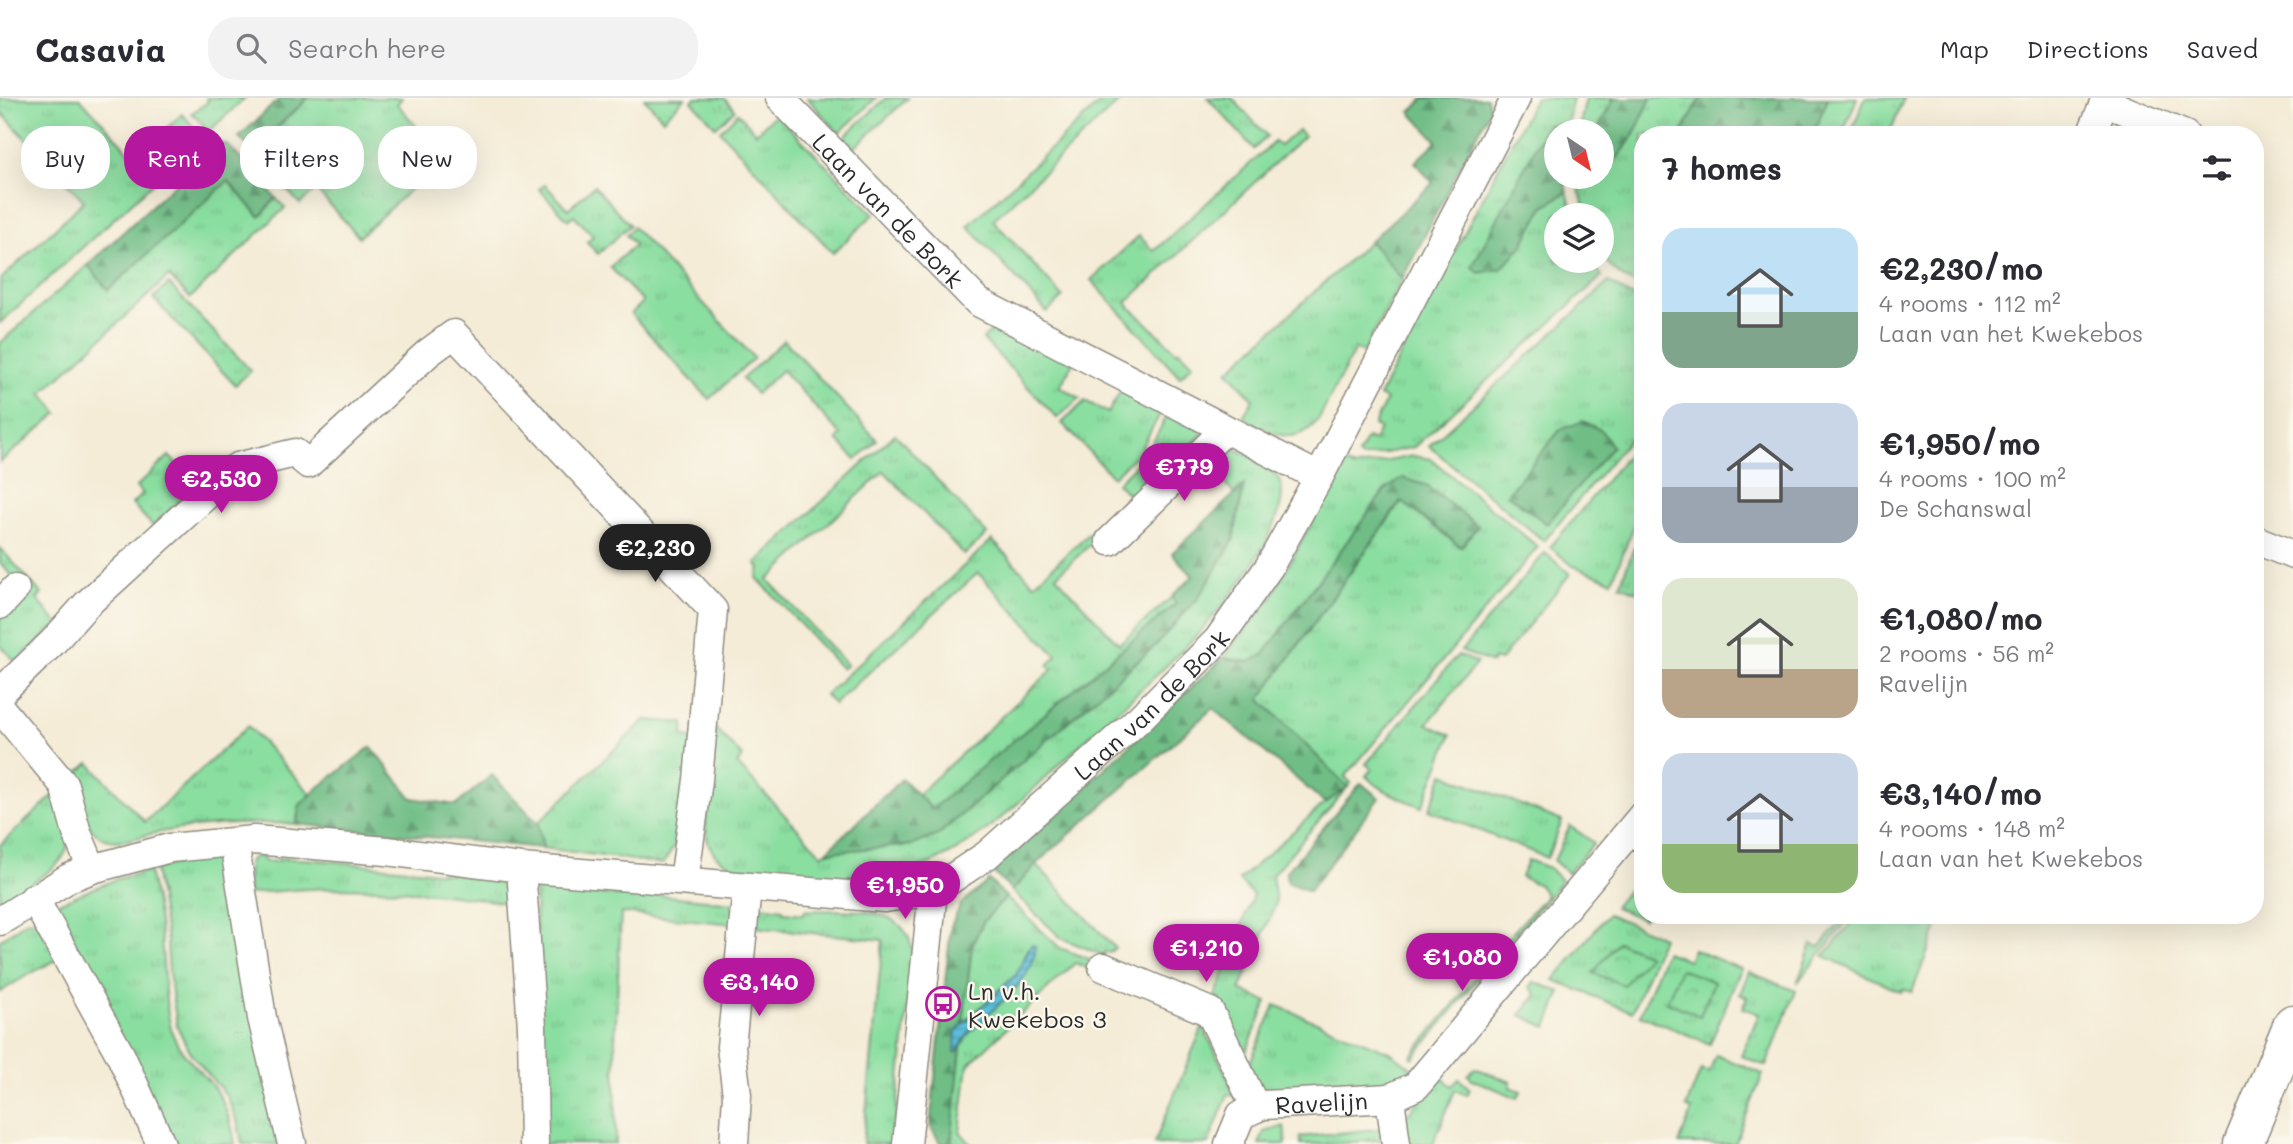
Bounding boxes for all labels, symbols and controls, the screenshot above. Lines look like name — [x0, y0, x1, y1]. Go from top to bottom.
search box — [208, 17, 698, 80]
text: Casavia — [35, 27, 166, 70]
icon: search — [232, 29, 270, 67]
text: Search here — [288, 31, 446, 65]
text: Map — [1940, 33, 1989, 64]
text: Directions — [2027, 33, 2149, 64]
text: Saved — [2187, 33, 2258, 64]
north arrow — [1544, 119, 1614, 189]
map controls — [1544, 119, 1614, 273]
chip: Buy — [21, 126, 110, 189]
chip: Rent — [124, 126, 226, 189]
chip: Filters — [240, 126, 364, 189]
chip: New — [378, 126, 477, 189]
street label: Laan van de Bork — [807, 126, 971, 294]
text: 7 homes — [1662, 148, 1782, 188]
icon: filters — [2198, 149, 2236, 187]
button: layers — [1544, 203, 1614, 273]
text: €2,230/mo — [1879, 248, 2043, 288]
icon: home — [1718, 256, 1802, 340]
text: 4 rooms · 112 m² — [1879, 288, 2061, 318]
text: Laan van het Kwekebos — [1879, 318, 2143, 348]
text: €1,950/mo — [1879, 423, 2040, 463]
icon: home — [1718, 431, 1802, 515]
pin: €779 — [1143, 444, 1225, 503]
text: €779 — [1155, 451, 1213, 481]
pin: €2,530 — [164, 456, 278, 515]
text: €2,530 — [181, 463, 261, 493]
text: 4 rooms · 100 m² — [1879, 463, 2066, 493]
text: De Schanswal — [1879, 493, 2032, 523]
pin: €2,230 — [598, 524, 712, 584]
text: €2,230 — [615, 532, 695, 562]
text: €1,080/mo — [1879, 598, 2043, 638]
icon: home — [1718, 606, 1802, 690]
street label: Laan van de Bork — [1067, 624, 1236, 786]
text: 2 rooms · 56 m² — [1879, 638, 2054, 668]
text: Ravelijn — [1879, 668, 1968, 698]
text: €3,140/mo — [1879, 773, 2042, 813]
icon: home — [1718, 781, 1802, 865]
text: 4 rooms · 148 m² — [1879, 813, 2065, 843]
text: Laan van het Kwekebos — [1879, 843, 2143, 873]
pin: €1,950 — [848, 862, 962, 921]
text: €1,950 — [866, 869, 944, 899]
pin: €1,210 — [1149, 924, 1263, 984]
text: €1,210 — [1169, 932, 1243, 962]
pin: €1,080 — [1405, 934, 1519, 993]
text: €1,080 — [1422, 941, 1502, 971]
pin: €3,140 — [702, 958, 816, 1018]
text: €3,140 — [719, 966, 799, 996]
place label: Ln v.h. Kwekebos 3 — [968, 975, 1107, 1034]
bus stop icon: Ln v.h. Kwekebos 3 — [924, 985, 962, 1023]
street label: Ravelijn — [1274, 1084, 1368, 1120]

